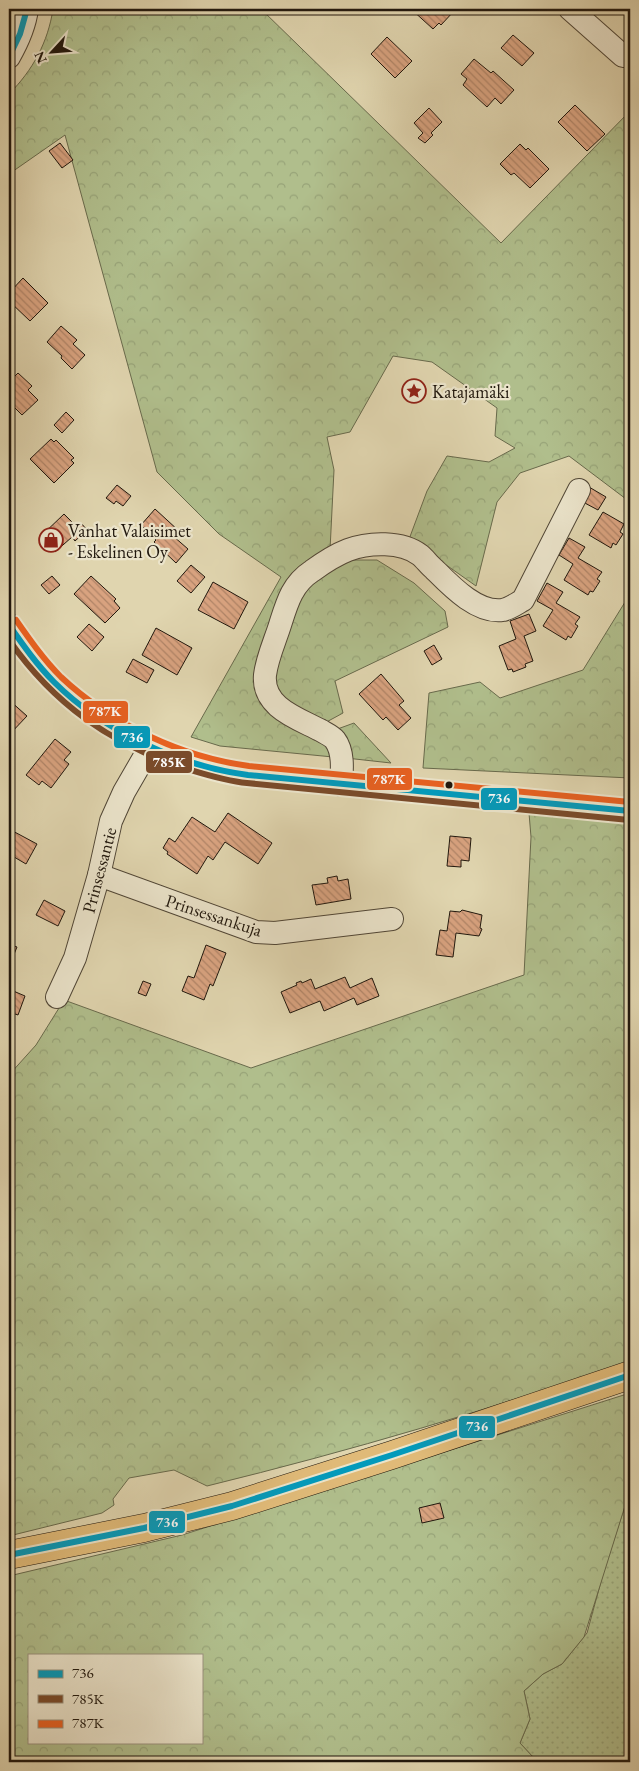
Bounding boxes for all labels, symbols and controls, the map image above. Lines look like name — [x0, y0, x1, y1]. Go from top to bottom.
north arrow — [28, 28, 78, 78]
text: N — [29, 48, 51, 67]
place icon: Katajamäki — [401, 378, 427, 404]
place label: Katajamäki — [432, 380, 510, 403]
place label: Vanhat Valaisimet - Eskelinen Oy — [68, 519, 191, 563]
shop icon: Vanhat Valaisimet - Eskelinen Oy — [38, 527, 64, 553]
line badge: 787K — [82, 700, 129, 724]
text: 787K — [89, 702, 122, 720]
line badge: 736 — [113, 725, 151, 749]
text: 736 — [121, 728, 144, 746]
line badge: 785K — [145, 750, 193, 774]
text: 785K — [153, 753, 186, 771]
line badge: 787K — [366, 767, 413, 791]
text: 787K — [373, 770, 406, 788]
unlabelled marker — [444, 780, 454, 790]
line badge: 736 — [480, 787, 518, 811]
text: 736 — [488, 789, 511, 807]
street label: Prinsessantie — [76, 824, 122, 916]
street label: Prinsessankuja — [163, 889, 266, 942]
line badge: 736 — [458, 1415, 496, 1439]
text: 736 — [466, 1417, 489, 1435]
line badge: 736 — [148, 1510, 186, 1534]
text: 736 — [156, 1513, 179, 1531]
legend — [28, 1654, 202, 1744]
text: 736 — [72, 1663, 94, 1682]
text: 785K — [72, 1689, 105, 1708]
text: 787K — [72, 1713, 105, 1732]

